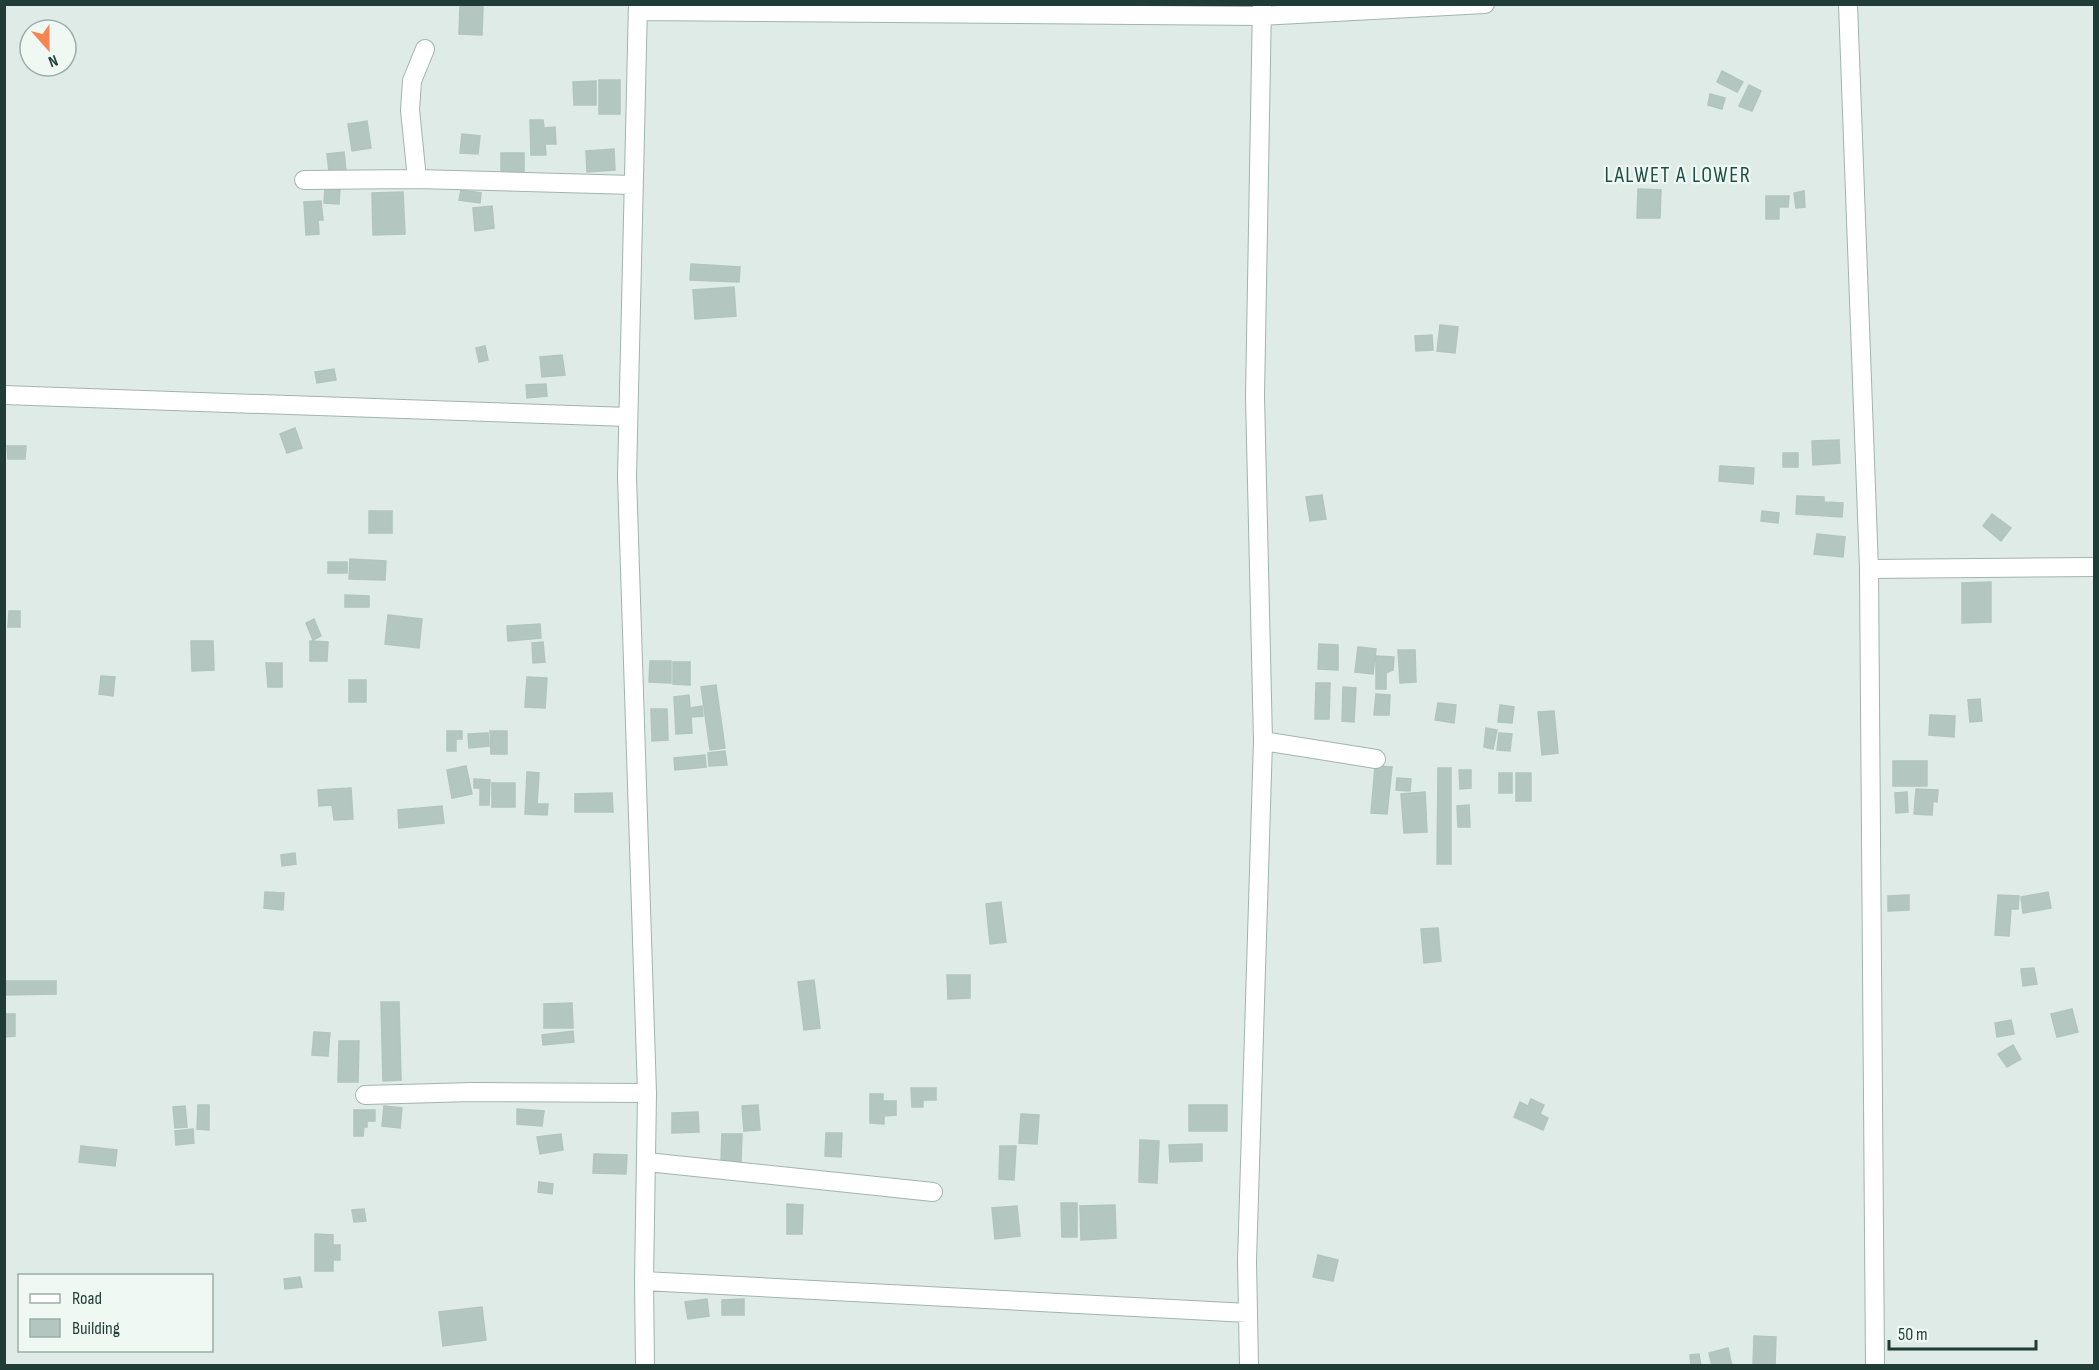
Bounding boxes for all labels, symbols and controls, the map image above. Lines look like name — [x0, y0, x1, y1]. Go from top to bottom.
north arrow — [18, 18, 78, 78]
text: N — [45, 50, 60, 71]
district label: LALWET A LOWER — [1605, 162, 1751, 189]
legend — [18, 1274, 213, 1352]
text: Road — [72, 1288, 102, 1309]
scale bar — [1889, 1313, 2036, 1351]
text: Building — [72, 1318, 120, 1339]
text: 50 m — [1898, 1324, 1928, 1345]

